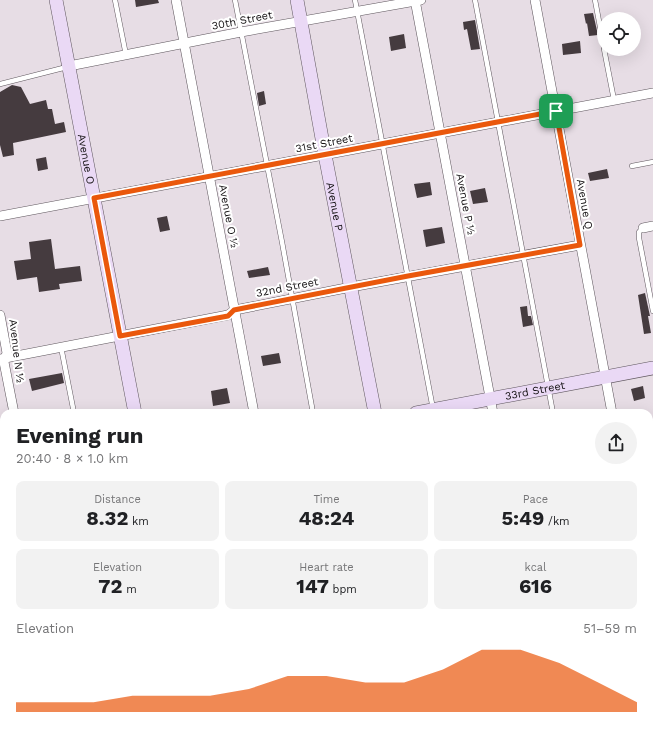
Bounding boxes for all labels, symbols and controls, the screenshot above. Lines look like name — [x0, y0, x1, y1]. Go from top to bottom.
street label: 30th Street — [211, 8, 274, 33]
map controls — [597, 12, 641, 56]
button: locate — [597, 12, 641, 56]
pin — [539, 94, 573, 128]
icon: arrive — [545, 100, 567, 122]
street label: 31st Street — [294, 132, 354, 155]
street label: Avenue O — [75, 133, 97, 185]
street label: Avenue P ½ — [453, 172, 478, 236]
street label: Avenue Q — [574, 178, 595, 230]
street label: Avenue P — [323, 181, 346, 232]
street label: Avenue O ½ — [216, 183, 241, 249]
street label: 32nd Street — [255, 275, 320, 300]
street label: Avenue N ½ — [6, 319, 27, 384]
street label: 33rd Street — [504, 379, 567, 403]
button: share — [595, 422, 637, 464]
text: Evening run — [16, 423, 144, 448]
text: 20:40 · 8 × 1.0 km — [16, 451, 128, 466]
text: Distance — [94, 493, 141, 506]
text: Time — [313, 493, 340, 506]
text: Pace — [523, 493, 548, 506]
text: 8.32 — [86, 506, 128, 530]
text: 48:24 — [298, 506, 355, 530]
text: 5:49 — [501, 506, 544, 530]
text: km — [128, 515, 149, 528]
text: /km — [544, 515, 570, 528]
text: Elevation — [93, 561, 142, 574]
text: Heart rate — [299, 561, 354, 574]
text: kcal — [525, 561, 546, 574]
text: 72 — [98, 574, 122, 598]
text: 147 — [296, 574, 329, 598]
text: 616 — [519, 574, 552, 598]
text: m — [122, 583, 137, 596]
text: bpm — [329, 583, 357, 596]
text: Elevation — [16, 621, 74, 636]
text: 51–59 m — [583, 621, 637, 636]

